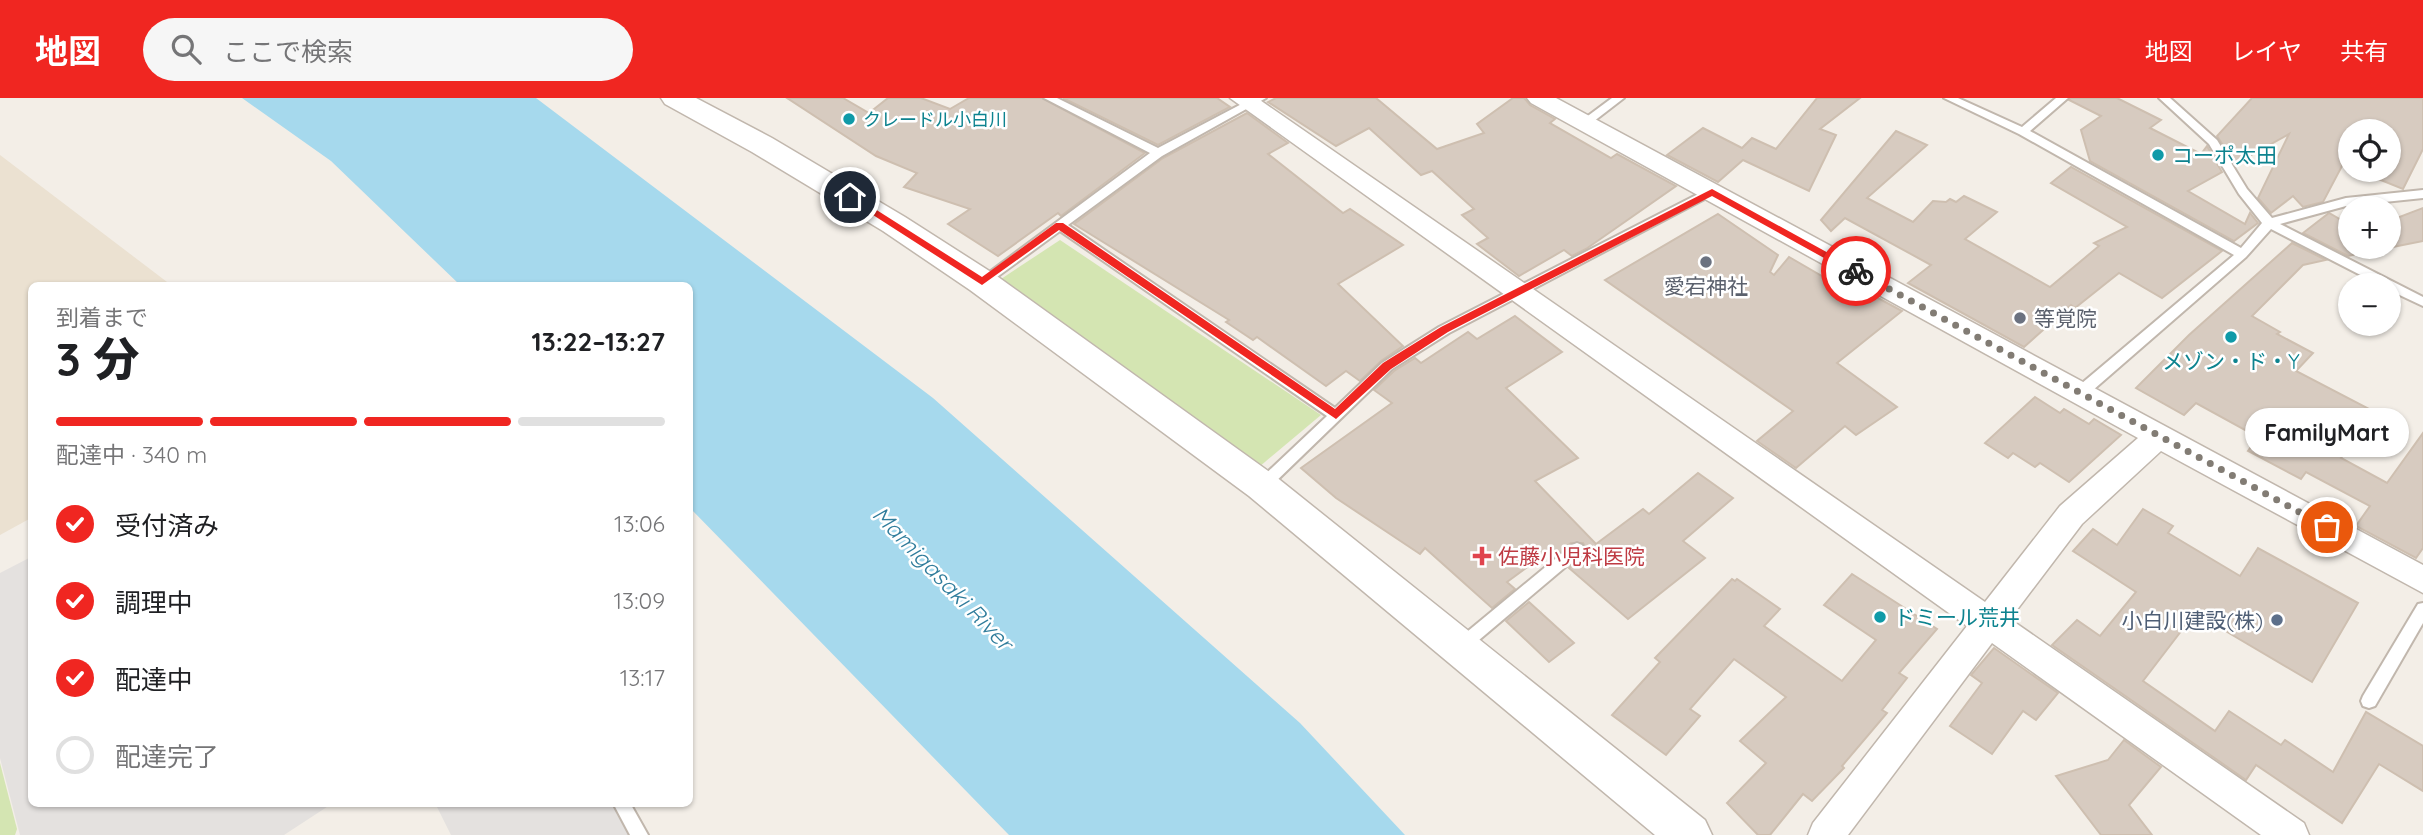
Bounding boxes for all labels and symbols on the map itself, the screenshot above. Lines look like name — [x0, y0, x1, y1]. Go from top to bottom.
place label: クレードル小白川 — [863, 108, 1007, 131]
marker: クレードル小白川 — [841, 111, 857, 127]
place label: コーポ太田 — [2172, 142, 2277, 168]
marker: コーポ太田 — [2150, 147, 2166, 163]
pin — [820, 167, 880, 227]
courier — [1821, 236, 1891, 306]
marker: 愛宕神社 — [1698, 254, 1714, 270]
place label: 愛宕神社 — [1664, 273, 1748, 299]
place label: 等覚院 — [2034, 305, 2097, 331]
marker: 等覚院 — [2012, 310, 2028, 326]
marker: メゾン・ド・Y — [2223, 329, 2239, 345]
place label: メゾン・ド・Y — [2162, 348, 2300, 374]
callout: FamilyMart — [2245, 408, 2409, 457]
pin — [2297, 497, 2357, 557]
water label: Mamigasaki River — [867, 500, 1021, 659]
place label: 佐藤小児科医院 — [1498, 543, 1645, 569]
marker: 佐藤小児科医院 — [1472, 546, 1492, 566]
place label: ドミール荒井 — [1894, 604, 2020, 630]
place label: 小白川建設(株) — [2121, 607, 2263, 633]
marker: ドミール荒井 — [1872, 609, 1888, 625]
marker: 小白川建設(株) — [2269, 612, 2285, 628]

